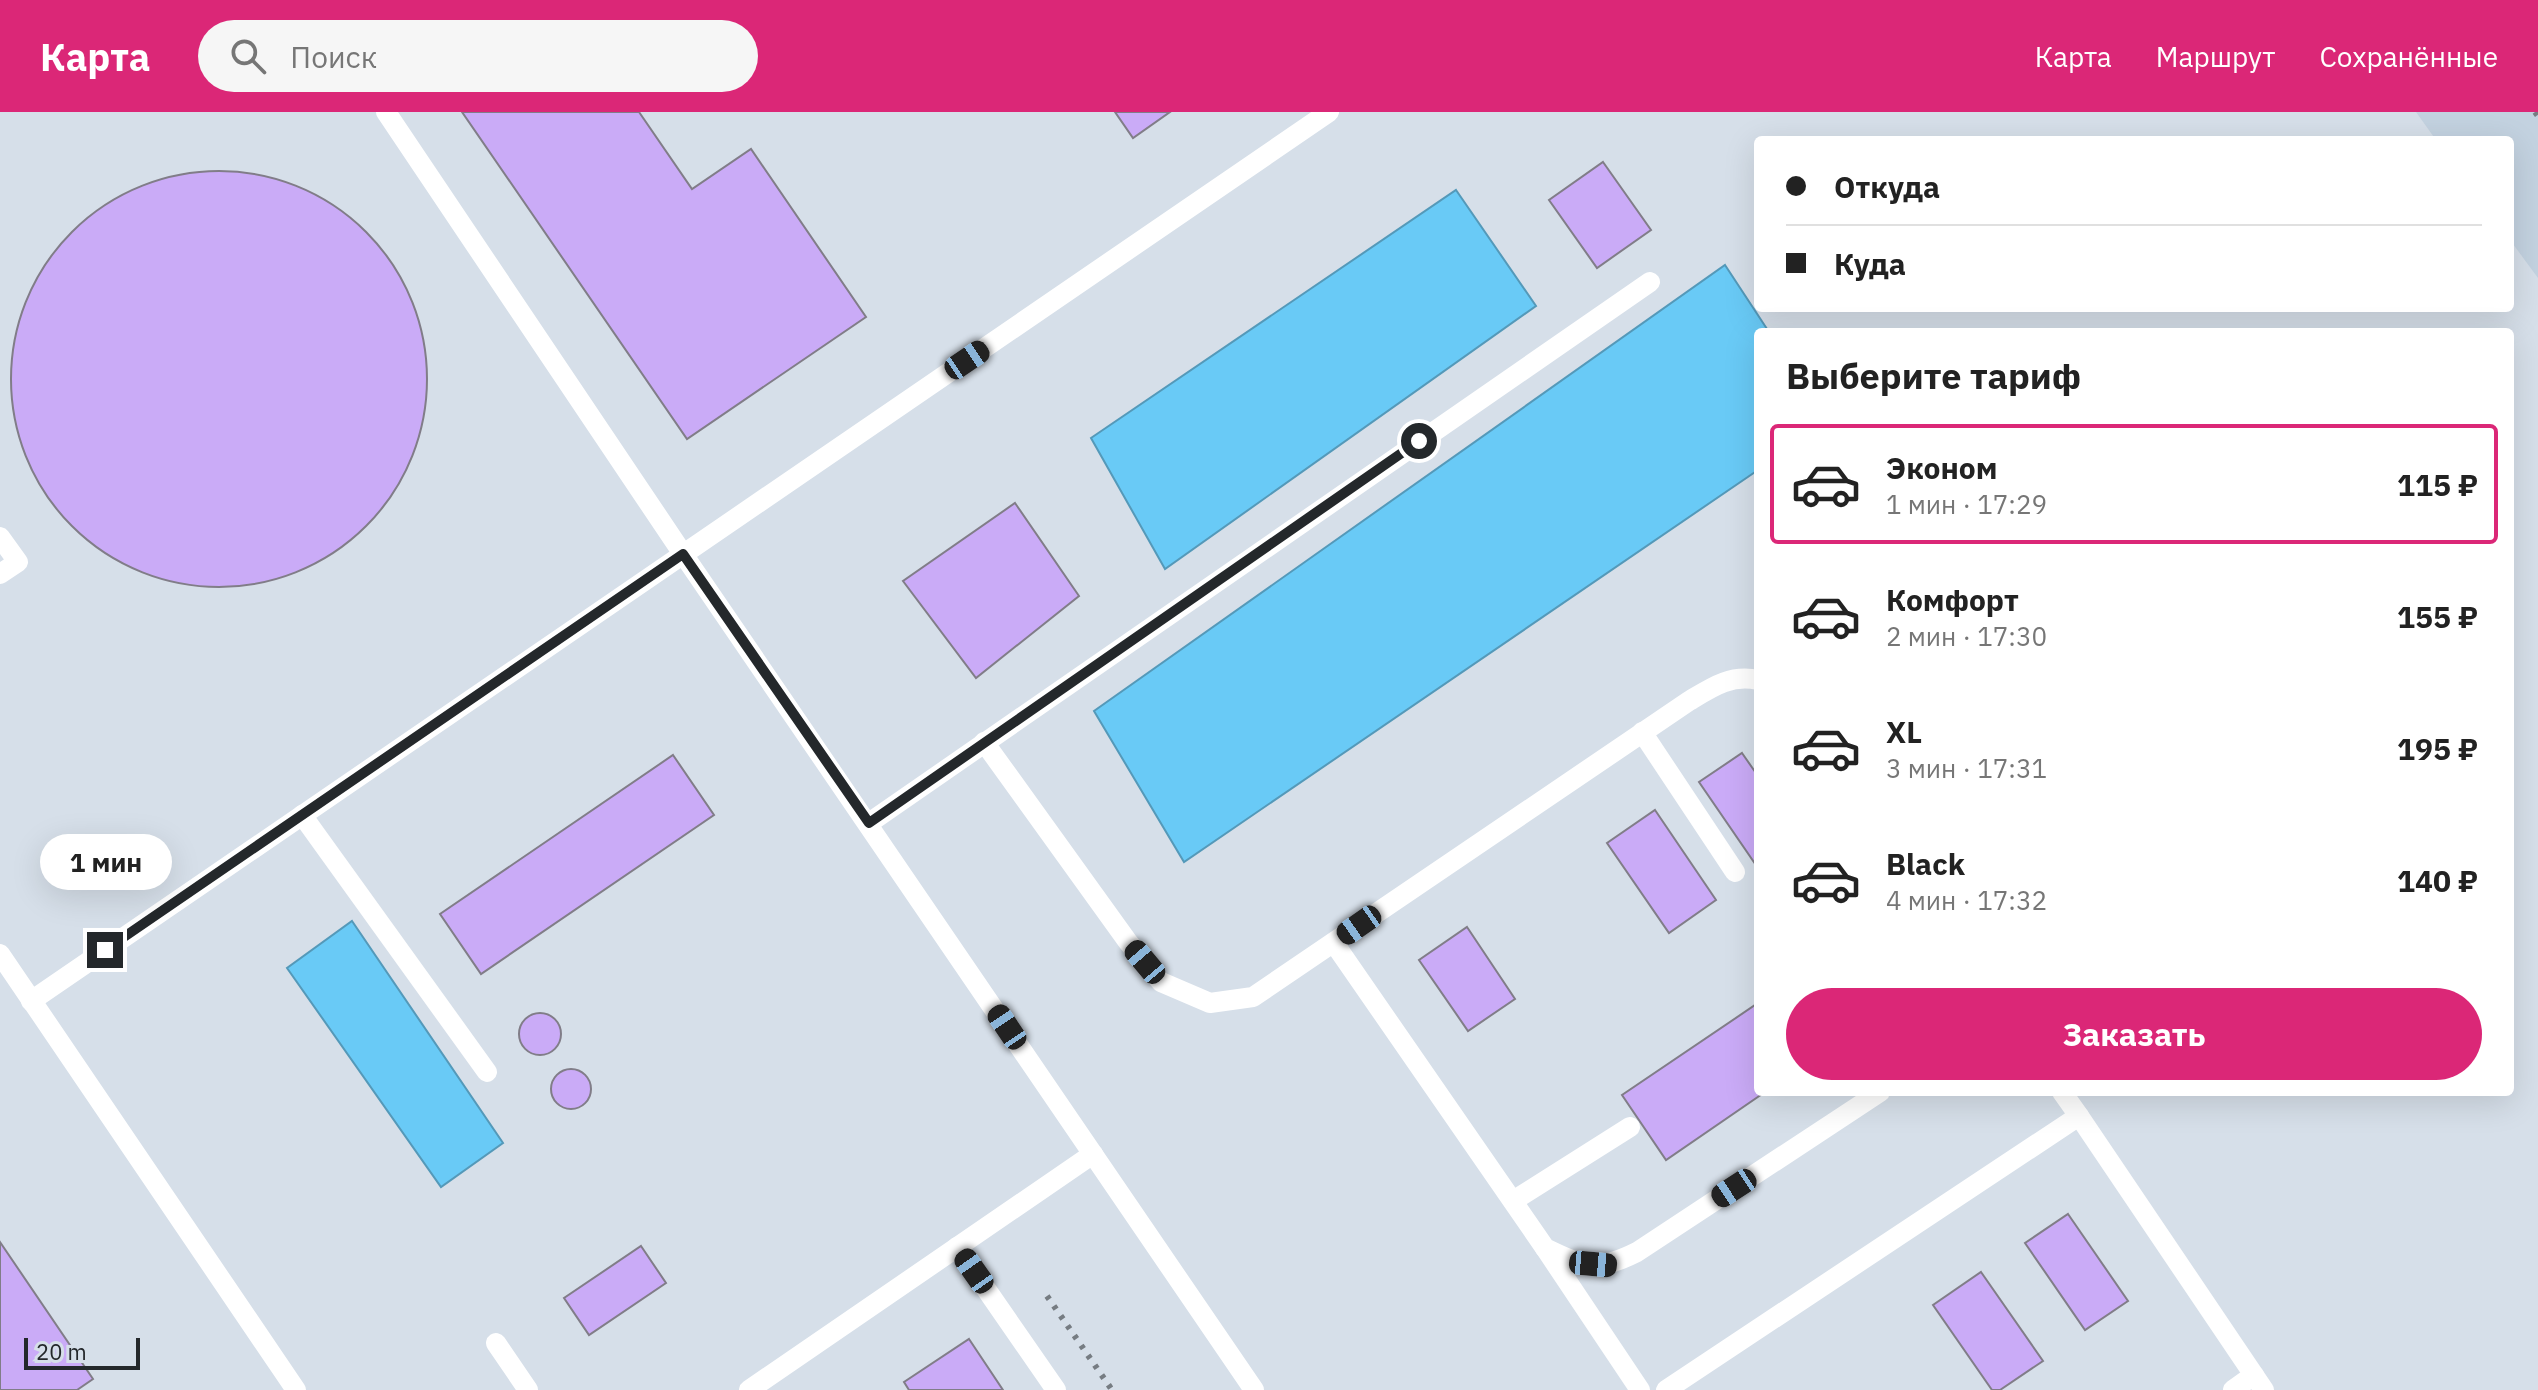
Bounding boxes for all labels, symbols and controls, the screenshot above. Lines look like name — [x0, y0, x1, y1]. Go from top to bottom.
search box — [198, 20, 758, 92]
text: Карта — [40, 32, 150, 81]
icon: search — [226, 34, 270, 78]
text: Поиск — [290, 37, 377, 76]
text: Карта — [2035, 38, 2112, 75]
text: Маршрут — [2156, 38, 2275, 75]
text: Сохранённые — [2319, 38, 2498, 75]
text: Откуда — [1834, 167, 1940, 206]
text: Куда — [1834, 244, 1906, 283]
car — [940, 337, 994, 383]
text: Выберите тариф — [1786, 352, 2081, 399]
route start — [1401, 423, 1437, 459]
icon: car — [1790, 448, 1862, 520]
text: Эконом — [1886, 448, 1997, 487]
text: 115 ₽ — [2397, 465, 2478, 504]
text: 1 мин · 17:29 — [1886, 487, 2047, 521]
icon: car — [1790, 580, 1862, 652]
text: Комфорт — [1886, 580, 2019, 619]
text: 155 ₽ — [2397, 597, 2478, 636]
text: 2 мин · 17:30 — [1886, 619, 2047, 653]
icon: car — [1790, 712, 1862, 784]
text: XL — [1886, 712, 1922, 751]
text: 195 ₽ — [2397, 729, 2478, 768]
text: 3 мин · 17:31 — [1886, 751, 2047, 785]
callout: 1 мин — [39, 834, 171, 890]
icon: car — [1790, 844, 1862, 916]
text: Black — [1886, 844, 1965, 883]
text: 1 мин — [70, 845, 142, 879]
text: 140 ₽ — [2397, 861, 2478, 900]
text: 4 мин · 17:32 — [1886, 883, 2047, 917]
car — [1332, 901, 1386, 949]
route end — [87, 932, 123, 968]
car — [1120, 936, 1170, 988]
button: Заказать — [1786, 988, 2482, 1080]
car — [984, 1000, 1030, 1054]
car — [1707, 1165, 1761, 1211]
car — [950, 1244, 998, 1298]
car — [1568, 1250, 1618, 1278]
scale bar — [24, 1334, 140, 1370]
text: 20 m — [36, 1337, 87, 1366]

